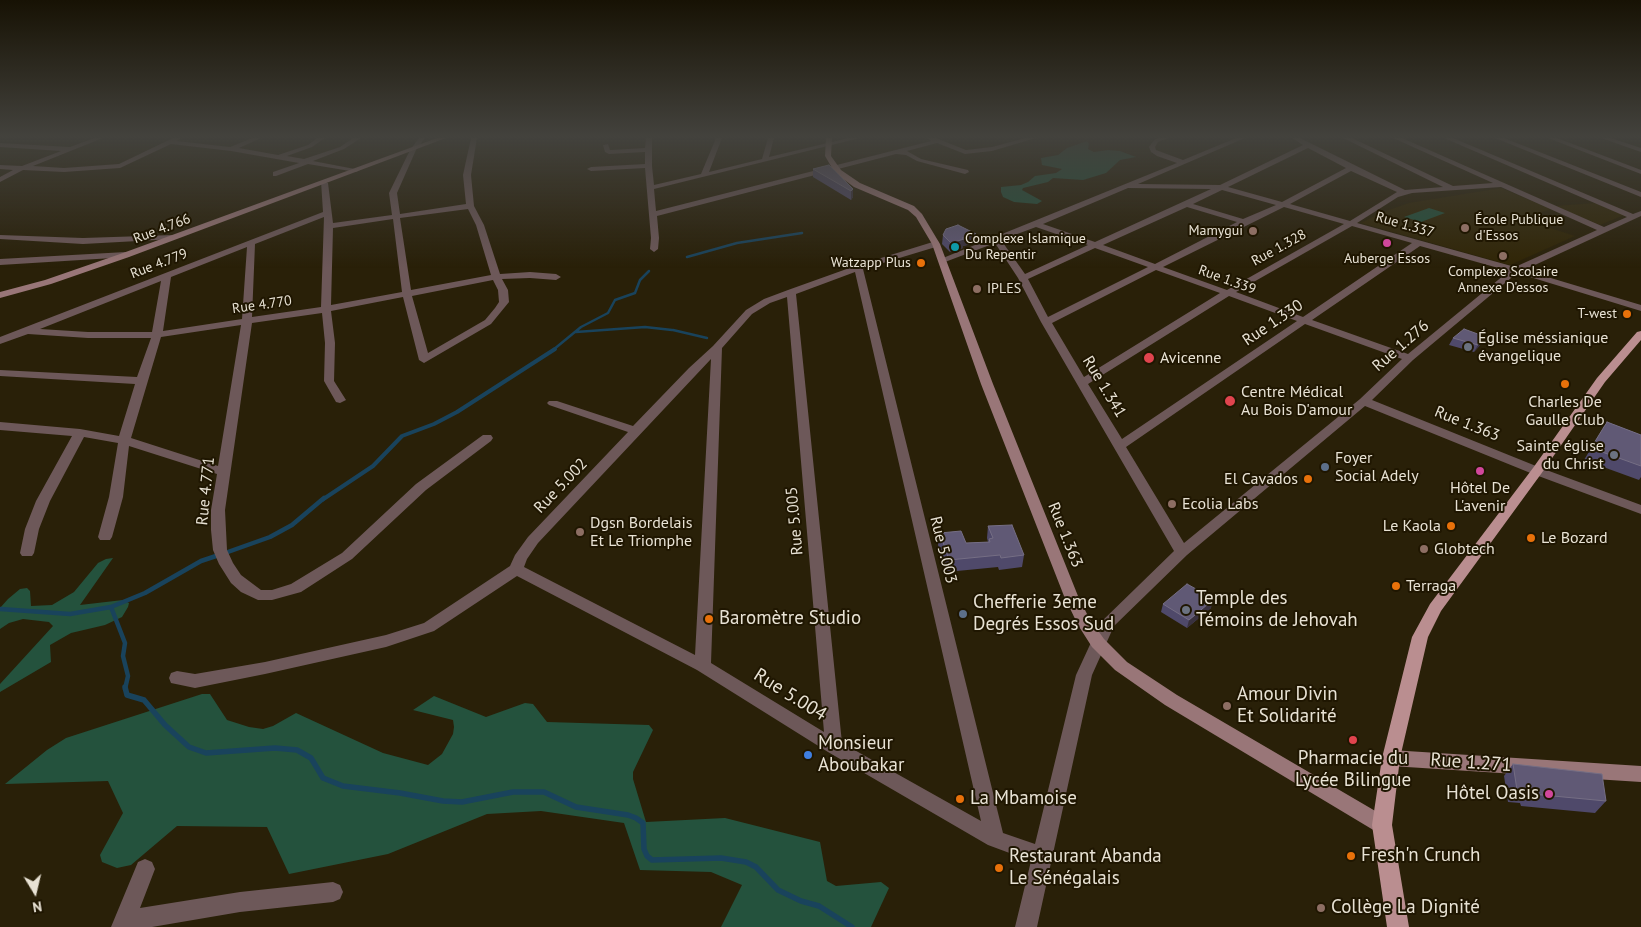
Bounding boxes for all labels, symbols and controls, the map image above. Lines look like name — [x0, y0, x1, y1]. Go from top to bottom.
street label: Rue 1.337 — [1374, 209, 1436, 241]
street label: Rue 4.766 — [131, 210, 193, 248]
place label: École Publique d'Essos — [1475, 212, 1563, 244]
marker: École Publique d'Essos — [1459, 222, 1471, 234]
place label: Mamygui — [1188, 223, 1243, 239]
marker: Mamygui — [1247, 225, 1259, 237]
street label: Rue 1.328 — [1249, 226, 1309, 270]
place label: Complexe Islamique Du Repentir — [965, 231, 1086, 264]
marker: Auberge Essos — [1381, 237, 1393, 249]
marker: Complexe Islamique Du Repentir — [949, 241, 961, 253]
street label: Rue 4.779 — [128, 245, 190, 283]
marker: Complexe Scolaire Annexe D'essos — [1497, 250, 1509, 262]
place label: Auberge Essos — [1344, 251, 1430, 267]
place label: Watzapp Plus — [831, 255, 911, 271]
marker: Watzapp Plus — [915, 257, 927, 269]
street label: Rue 1.339 — [1196, 262, 1258, 298]
place label: Complexe Scolaire Annexe D'essos — [1448, 264, 1558, 296]
place label: IPLES — [987, 281, 1021, 297]
marker: IPLES — [971, 283, 983, 295]
street label: Rue 4.770 — [231, 292, 293, 318]
street label: Rue 1.330 — [1239, 296, 1307, 350]
place label: T-west — [1577, 306, 1617, 322]
marker: T-west — [1621, 308, 1633, 320]
street label: Rue 1.276 — [1369, 316, 1433, 376]
place label: Église méssianique évangelique — [1478, 328, 1608, 366]
marker: Église méssianique évangelique — [1462, 341, 1474, 353]
place label: Avicenne — [1160, 348, 1221, 368]
marker: Avicenne — [1142, 351, 1156, 365]
street label: Rue 1.341 — [1078, 353, 1130, 421]
marker: Charles De Gaulle Club — [1559, 378, 1571, 390]
place label: Centre Médical Au Bois D'amour — [1241, 382, 1352, 420]
place label: Charles De Gaulle Club — [1525, 392, 1605, 430]
marker: Centre Médical Au Bois D'amour — [1223, 394, 1237, 408]
street label: Rue 1.363 — [1432, 402, 1502, 446]
place label: Sainte église du Christ — [1517, 436, 1604, 474]
place label: Foyer Social Adely — [1335, 448, 1419, 486]
marker: Sainte église du Christ — [1608, 449, 1620, 461]
street label: Rue 5.002 — [530, 455, 592, 517]
street label: Rue 4.771 — [193, 456, 219, 526]
marker: Foyer Social Adely — [1319, 461, 1331, 473]
marker: Hôtel De L'avenir — [1474, 465, 1486, 477]
place label: El Cavados — [1224, 469, 1298, 489]
marker: El Cavados — [1302, 473, 1314, 485]
place label: Hôtel De L'avenir — [1450, 478, 1510, 516]
street label: Rue 5.005 — [782, 486, 808, 556]
place label: Ecolia Labs — [1182, 494, 1258, 514]
marker: Ecolia Labs — [1166, 498, 1178, 510]
street label: Rue 1.363 — [1043, 500, 1087, 570]
place label: Dgsn Bordelais Et Le Triomphe — [590, 513, 693, 551]
street label: Rue 5.003 — [925, 514, 961, 586]
place label: Le Kaola — [1383, 516, 1441, 536]
marker: Le Kaola — [1445, 520, 1457, 532]
marker: Dgsn Bordelais Et Le Triomphe — [574, 526, 586, 538]
place label: Le Bozard — [1541, 528, 1608, 548]
marker: Le Bozard — [1525, 532, 1537, 544]
place label: Globtech — [1434, 539, 1495, 559]
marker: Globtech — [1418, 543, 1430, 555]
place label: Terraga — [1406, 576, 1456, 596]
marker: Terraga — [1390, 580, 1402, 592]
place label: Temple des Témoins de Jehovah — [1196, 588, 1358, 632]
place label: Chefferie 3eme Degrés Essos Sud — [973, 592, 1114, 636]
marker: Temple des Témoins de Jehovah — [1180, 604, 1192, 616]
place label: Baromètre Studio — [719, 608, 861, 630]
marker: Chefferie 3eme Degrés Essos Sud — [957, 608, 969, 620]
marker: Baromètre Studio — [703, 613, 715, 625]
street label: Rue 5.004 — [749, 664, 831, 726]
place label: Amour Divin Et Solidarité — [1237, 684, 1338, 728]
marker: Amour Divin Et Solidarité — [1221, 700, 1233, 712]
place label: Monsieur Aboubakar — [818, 733, 904, 777]
marker: Pharmacie du Lycée Bilingue — [1347, 734, 1359, 746]
place label: Pharmacie du Lycée Bilingue — [1295, 748, 1411, 792]
marker: Monsieur Aboubakar — [802, 749, 814, 761]
street label: Rue 1.271 — [1430, 749, 1512, 777]
place label: Hôtel Oasis — [1446, 783, 1539, 805]
place label: La Mbamoise — [970, 788, 1077, 810]
marker: Hôtel Oasis — [1543, 788, 1555, 800]
marker: La Mbamoise — [954, 793, 966, 805]
place label: Fresh'n Crunch — [1361, 845, 1480, 867]
place label: Restaurant Abanda Le Sénégalais — [1009, 846, 1162, 890]
marker: Fresh'n Crunch — [1345, 850, 1357, 862]
marker: Restaurant Abanda Le Sénégalais — [993, 862, 1005, 874]
north arrow — [10, 867, 60, 917]
text: N — [31, 897, 43, 916]
place label: Collège La Dignité — [1331, 897, 1480, 919]
marker: Collège La Dignité — [1315, 902, 1327, 914]

